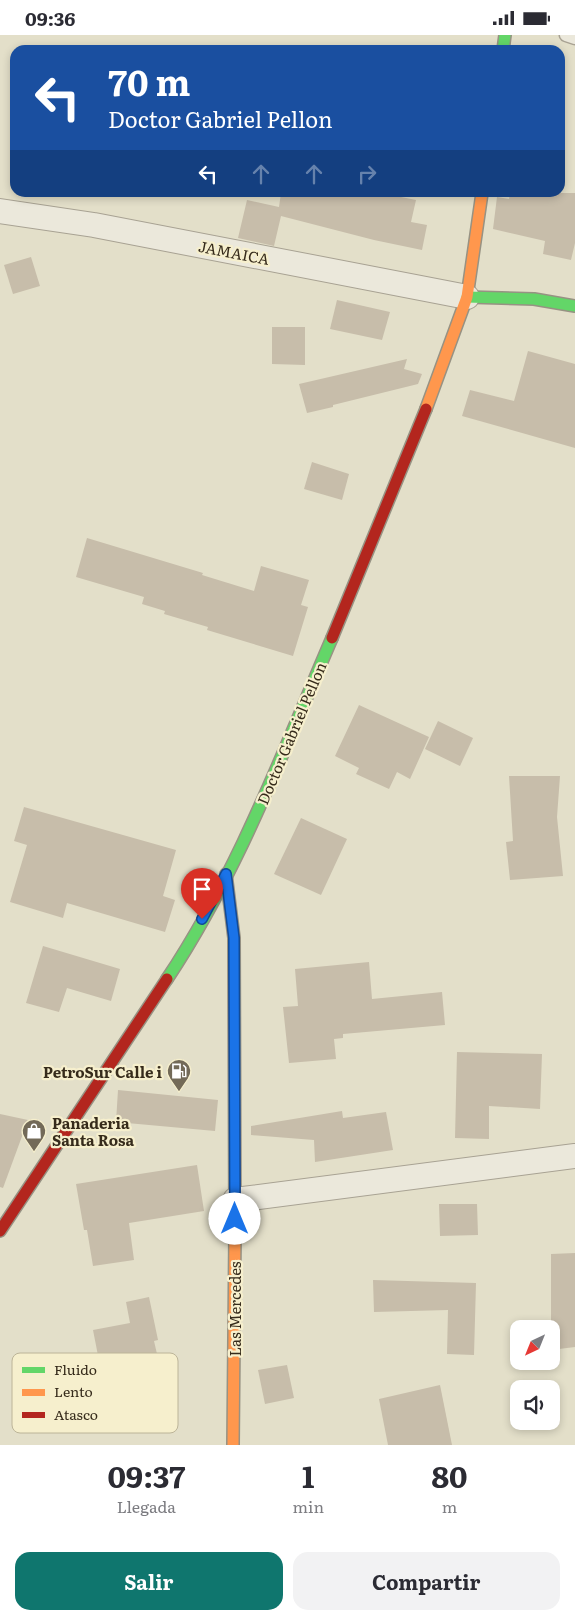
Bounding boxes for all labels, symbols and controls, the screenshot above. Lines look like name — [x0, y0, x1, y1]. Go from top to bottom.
text: 09:36 — [25, 4, 75, 32]
text: 70 m — [108, 55, 190, 107]
icon: left — [25, 65, 90, 130]
text: Doctor Gabriel Pellon — [108, 102, 333, 135]
icon: left — [194, 160, 222, 188]
icon: ahead — [247, 160, 275, 188]
icon: ahead — [300, 160, 328, 188]
icon: right — [353, 160, 381, 188]
street label: JAMAICA — [197, 234, 271, 270]
street label: Doctor Gabriel Pellon — [251, 658, 332, 808]
pin — [181, 868, 223, 919]
icon: arrive — [188, 875, 216, 903]
fuel station icon: PetroSur Calle i — [166, 1058, 192, 1092]
place label: PetroSur Calle i — [43, 1060, 163, 1083]
place label: Panaderia Santa Rosa — [52, 1111, 134, 1151]
shop icon: Panaderia Santa Rosa — [21, 1118, 47, 1152]
position arrow — [208, 1192, 260, 1244]
street label: Las Mercedes — [223, 1261, 246, 1357]
north arrow — [510, 1320, 560, 1370]
map controls — [510, 1320, 560, 1430]
legend — [12, 1353, 178, 1433]
text: Fluido — [54, 1359, 97, 1379]
button: sound — [510, 1380, 560, 1430]
text: Lento — [54, 1381, 93, 1401]
text: Atasco — [54, 1404, 98, 1424]
text: 09:37 — [107, 1453, 185, 1497]
text: 1 — [302, 1453, 315, 1497]
text: 80 — [431, 1453, 468, 1497]
text: Llegada — [117, 1494, 176, 1518]
text: min — [293, 1494, 324, 1518]
text: m — [442, 1494, 457, 1518]
button: Salir — [15, 1552, 283, 1610]
button: Compartir — [293, 1552, 560, 1610]

